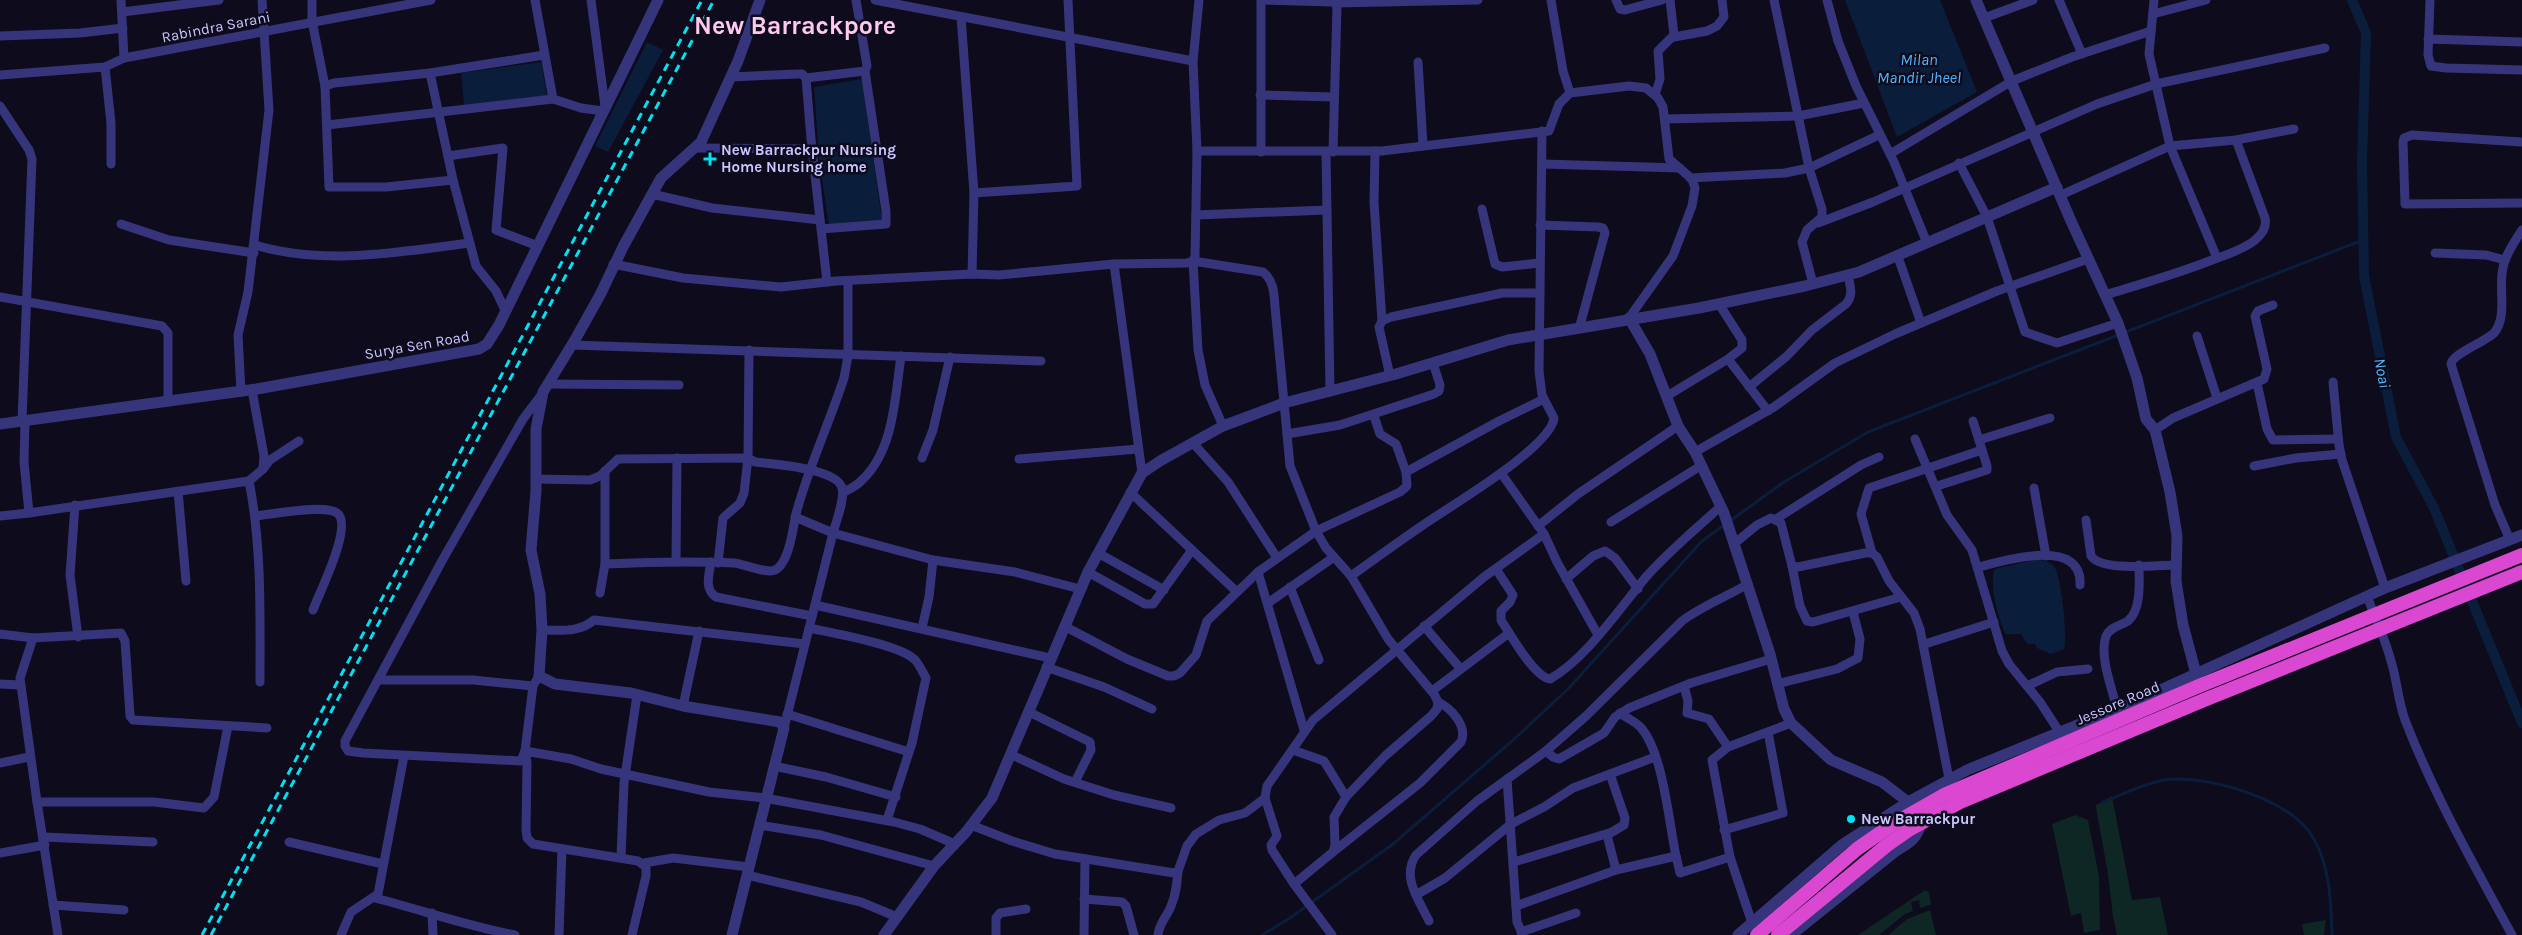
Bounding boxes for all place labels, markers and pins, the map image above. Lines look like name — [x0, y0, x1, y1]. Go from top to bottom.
place label: New Barrackpur Nursing Home Nursing home — [721, 141, 896, 176]
marker: New Barrackpur Nursing Home Nursing home — [703, 152, 717, 166]
place label: New Barrackpur — [1861, 810, 1975, 828]
marker: New Barrackpur — [1845, 813, 1857, 825]

